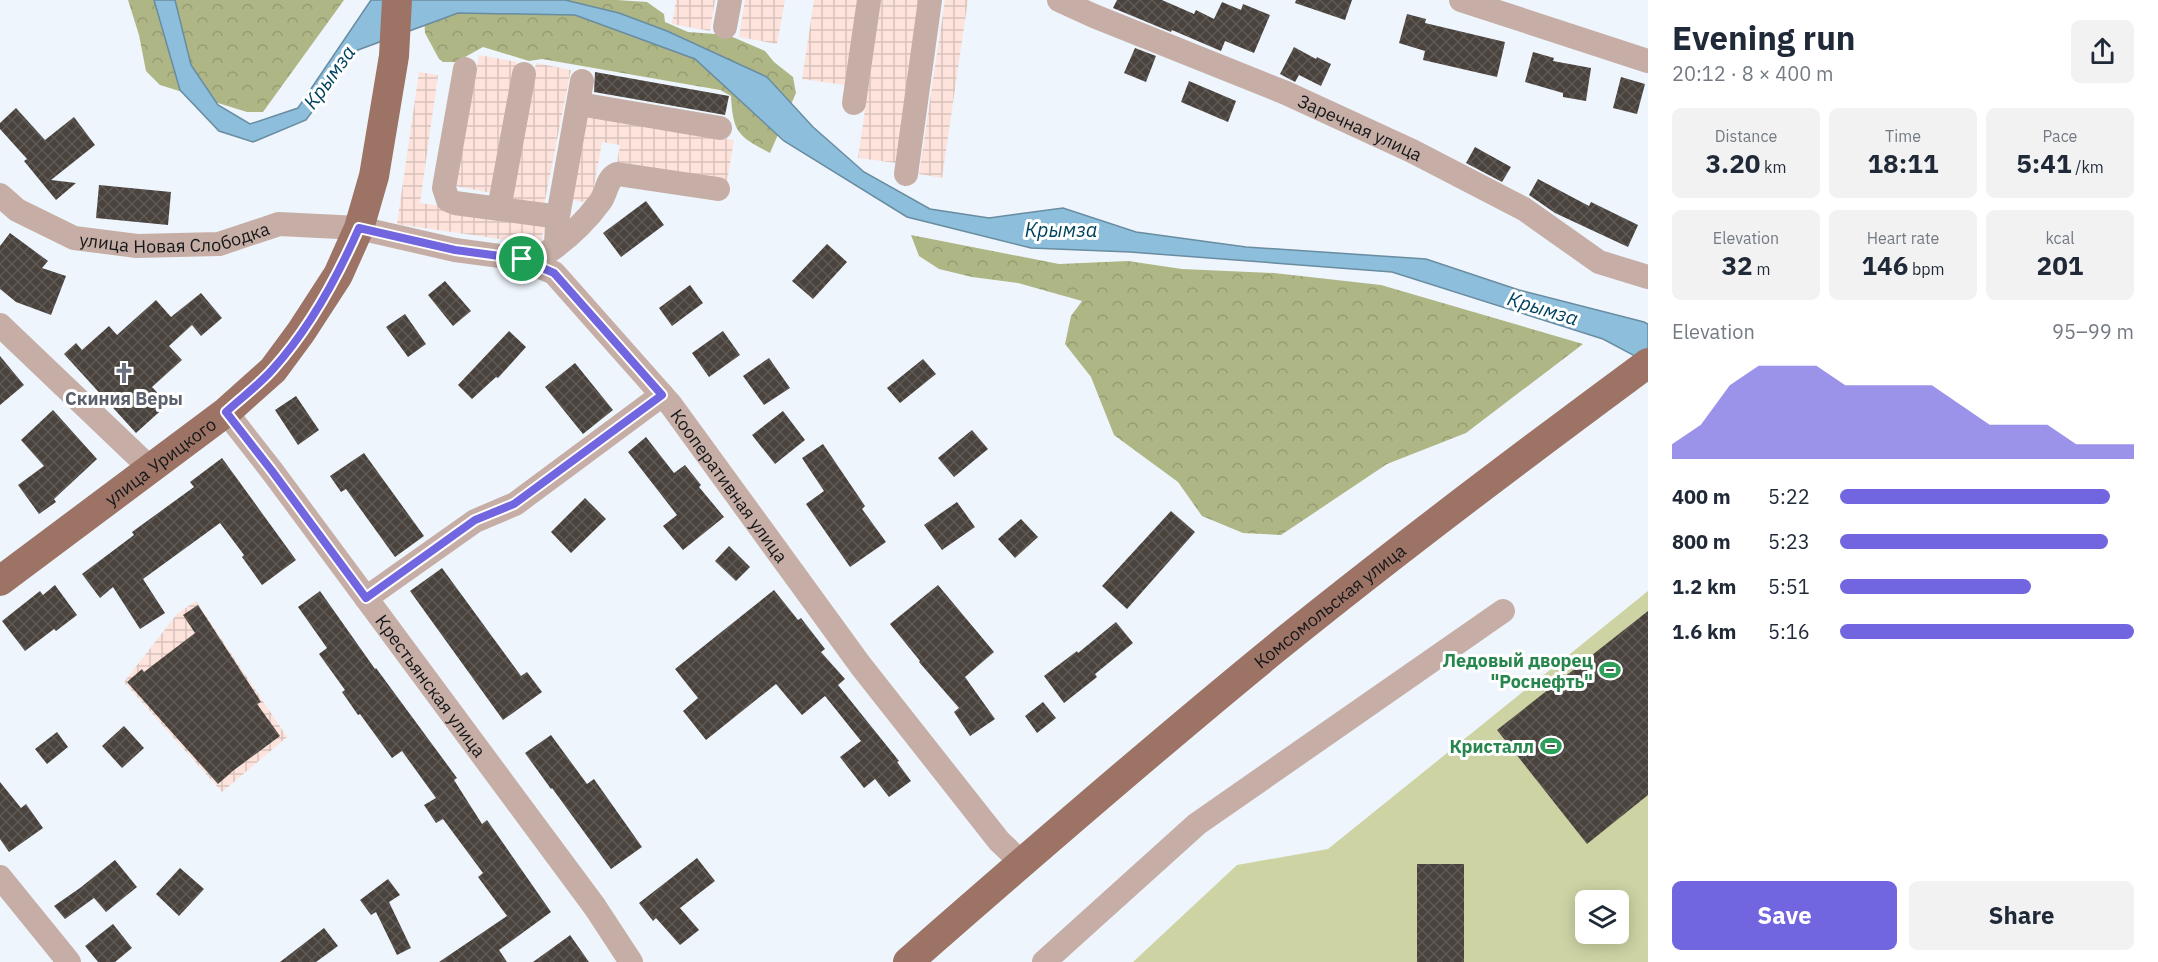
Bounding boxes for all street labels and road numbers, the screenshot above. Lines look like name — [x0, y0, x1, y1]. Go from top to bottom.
street label: Заречная улица — [1294, 89, 1427, 166]
street label: улица Новая Слободка — [78, 216, 273, 258]
street label: Кооперативная улица — [666, 404, 793, 567]
street label: улица Урицкого — [100, 412, 220, 510]
street label: Комсомольская улица — [1249, 538, 1410, 673]
street label: Крестьянская улица — [371, 610, 492, 762]

